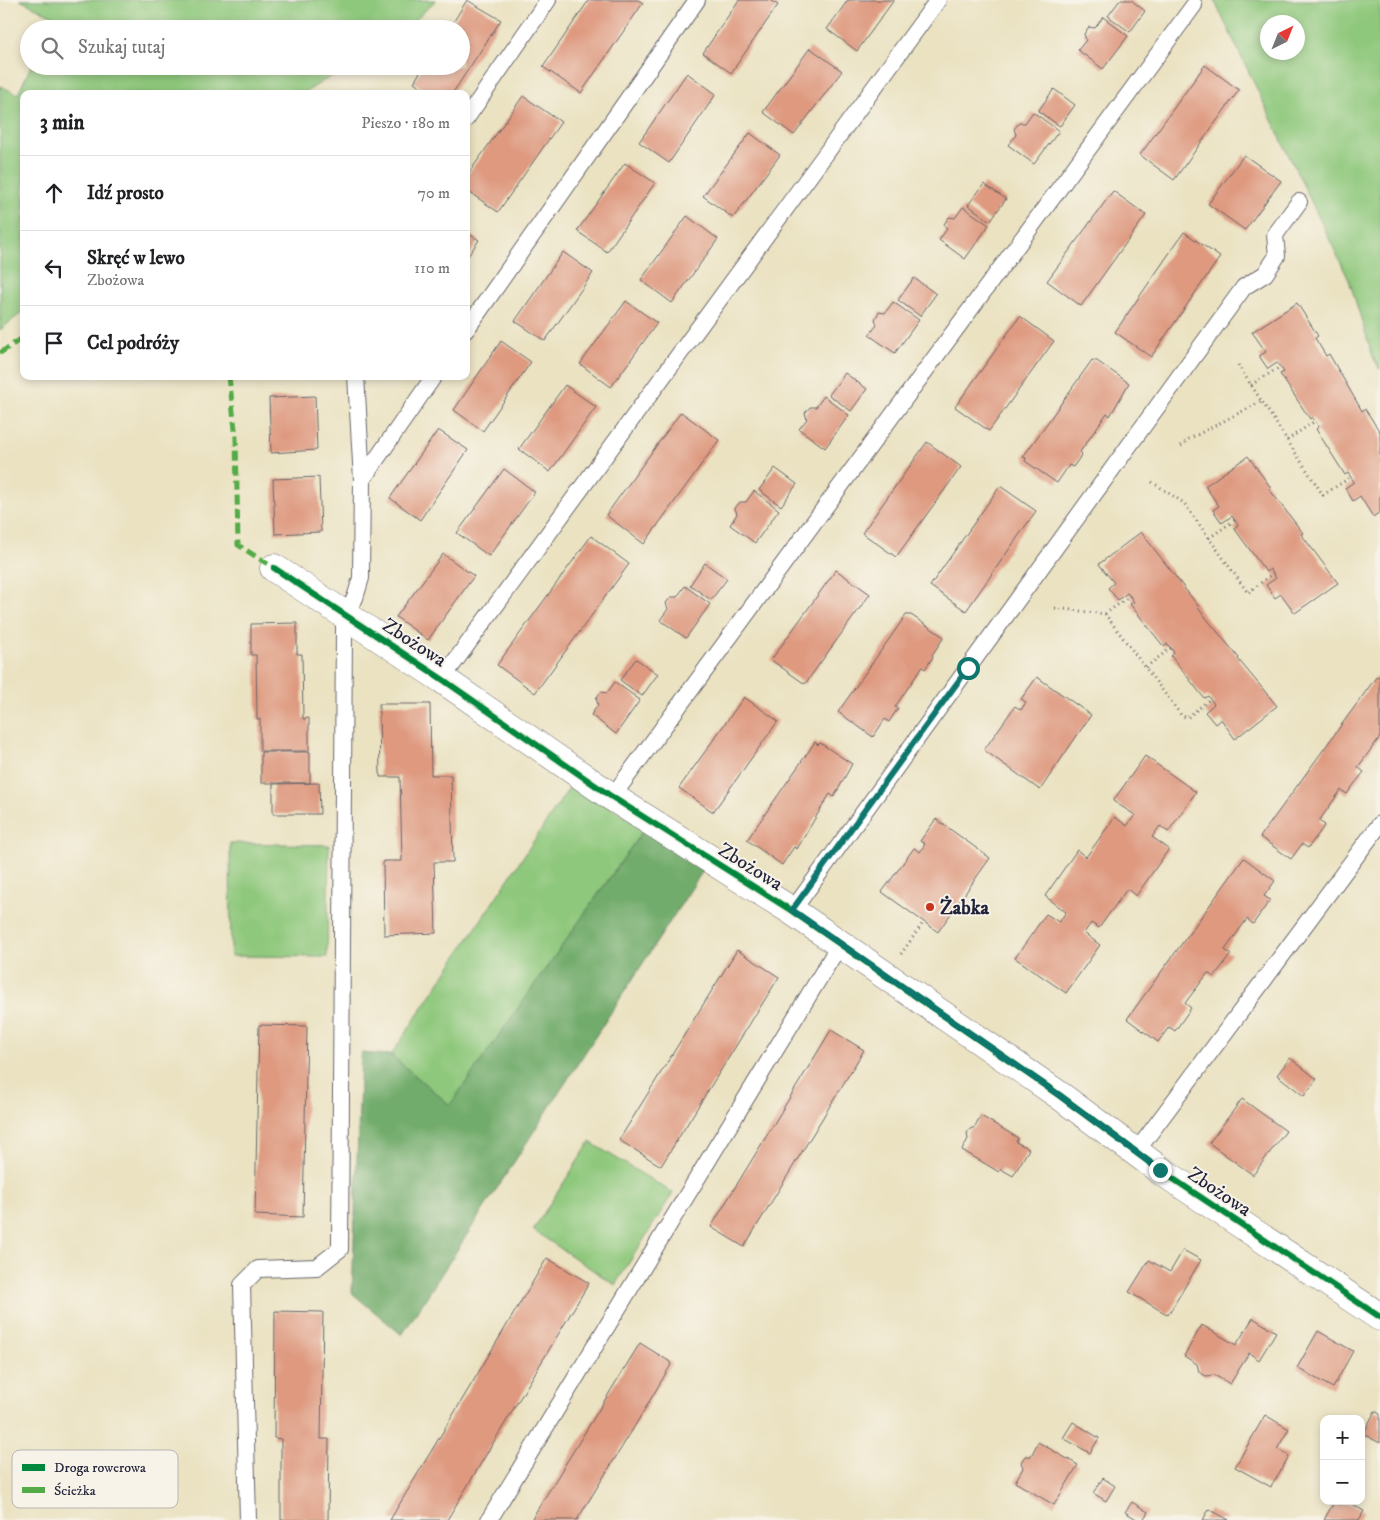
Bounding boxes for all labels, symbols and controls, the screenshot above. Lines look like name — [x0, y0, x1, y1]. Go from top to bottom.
north arrow — [1260, 15, 1305, 60]
search box — [20, 20, 470, 75]
icon: search — [38, 34, 66, 62]
text: Szukaj tutaj — [78, 36, 165, 59]
text: 3 min — [40, 110, 85, 136]
text: Pieszo · 180 m — [361, 113, 450, 133]
icon: ahead — [40, 179, 68, 207]
text: Idź prosto — [87, 182, 164, 205]
text: 70 m — [418, 183, 450, 203]
text: Skręć w lewo — [87, 247, 185, 270]
icon: left — [40, 254, 68, 282]
text: 110 m — [414, 258, 450, 278]
text: Zbożowa — [87, 270, 144, 290]
icon: arrive — [40, 329, 68, 357]
text: Cel podróży — [87, 332, 179, 355]
street label: Zbożowa — [377, 613, 451, 674]
route start — [957, 657, 980, 680]
street label: Zbożowa — [713, 838, 788, 897]
place label: Żabka — [940, 895, 990, 921]
marker: Żabka — [924, 901, 936, 913]
route end — [1149, 1159, 1172, 1182]
street label: Zbożowa — [1182, 1162, 1256, 1223]
map controls — [1320, 1415, 1365, 1505]
button: + — [1320, 1415, 1365, 1460]
legend — [12, 1450, 178, 1508]
text: Droga rowerowa — [54, 1459, 146, 1477]
button: − — [1320, 1460, 1365, 1505]
text: Ścieżka — [54, 1482, 96, 1500]

